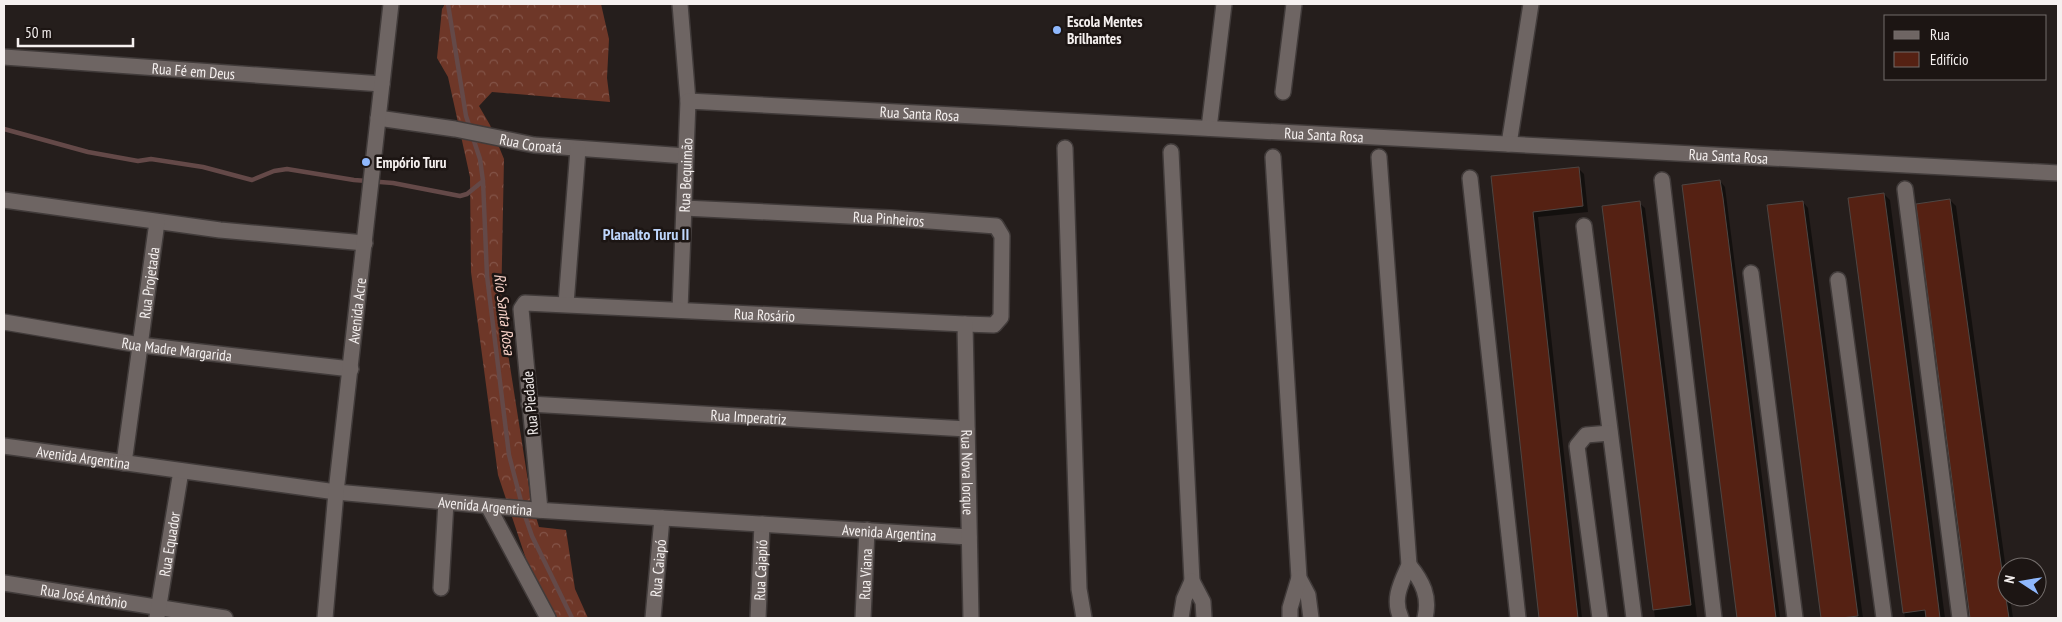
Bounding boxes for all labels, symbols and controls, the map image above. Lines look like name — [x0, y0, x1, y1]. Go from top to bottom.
place label: Escola Mentes Brilhantes — [1067, 12, 1143, 48]
scale bar — [18, 15, 132, 47]
legend — [1884, 15, 2047, 80]
text: 50 m — [25, 23, 51, 42]
marker: Escola Mentes Brilhantes — [1051, 24, 1063, 36]
text: Rua — [1930, 25, 1950, 44]
text: Edifício — [1930, 50, 1968, 69]
street label: Rua Fé em Deus — [151, 58, 236, 83]
street label: Rua Santa Rosa — [879, 102, 960, 125]
street label: Rua Santa Rosa — [1284, 123, 1364, 146]
street label: Rua Coroatá — [498, 129, 563, 156]
street label: Rua Bequimão — [674, 137, 696, 213]
street label: Rua Santa Rosa — [1688, 144, 1769, 167]
place label: Empório Turu — [376, 153, 447, 172]
marker: Empório Turu — [360, 156, 372, 168]
street label: Rua Pinheiros — [853, 207, 925, 230]
district label: Planalto Turu II — [603, 224, 689, 244]
street label: Rua Projetada — [134, 246, 163, 320]
water label: Rio Santa Rosa — [490, 272, 520, 357]
street label: Avenida Acre — [343, 277, 370, 345]
street label: Rua Rosário — [734, 303, 796, 325]
street label: Rua Madre Margarida — [120, 333, 233, 365]
street label: Rua Piedade — [518, 370, 542, 436]
street label: Rua Imperatriz — [710, 405, 787, 428]
street label: Rua Nova Iorque — [958, 429, 978, 515]
street label: Avenida Argentina — [35, 441, 131, 473]
street label: Avenida Argentina — [437, 492, 533, 519]
street label: Rua Equador — [154, 509, 184, 578]
street label: Avenida Argentina — [842, 520, 937, 544]
street label: Rua Caiapó — [645, 539, 670, 598]
street label: Rua Cajapió — [749, 539, 771, 601]
street label: Rua Viana — [854, 548, 876, 600]
north arrow — [1997, 557, 2047, 607]
text: N — [2000, 574, 2019, 585]
street label: Rua José Antônio — [39, 579, 129, 612]

